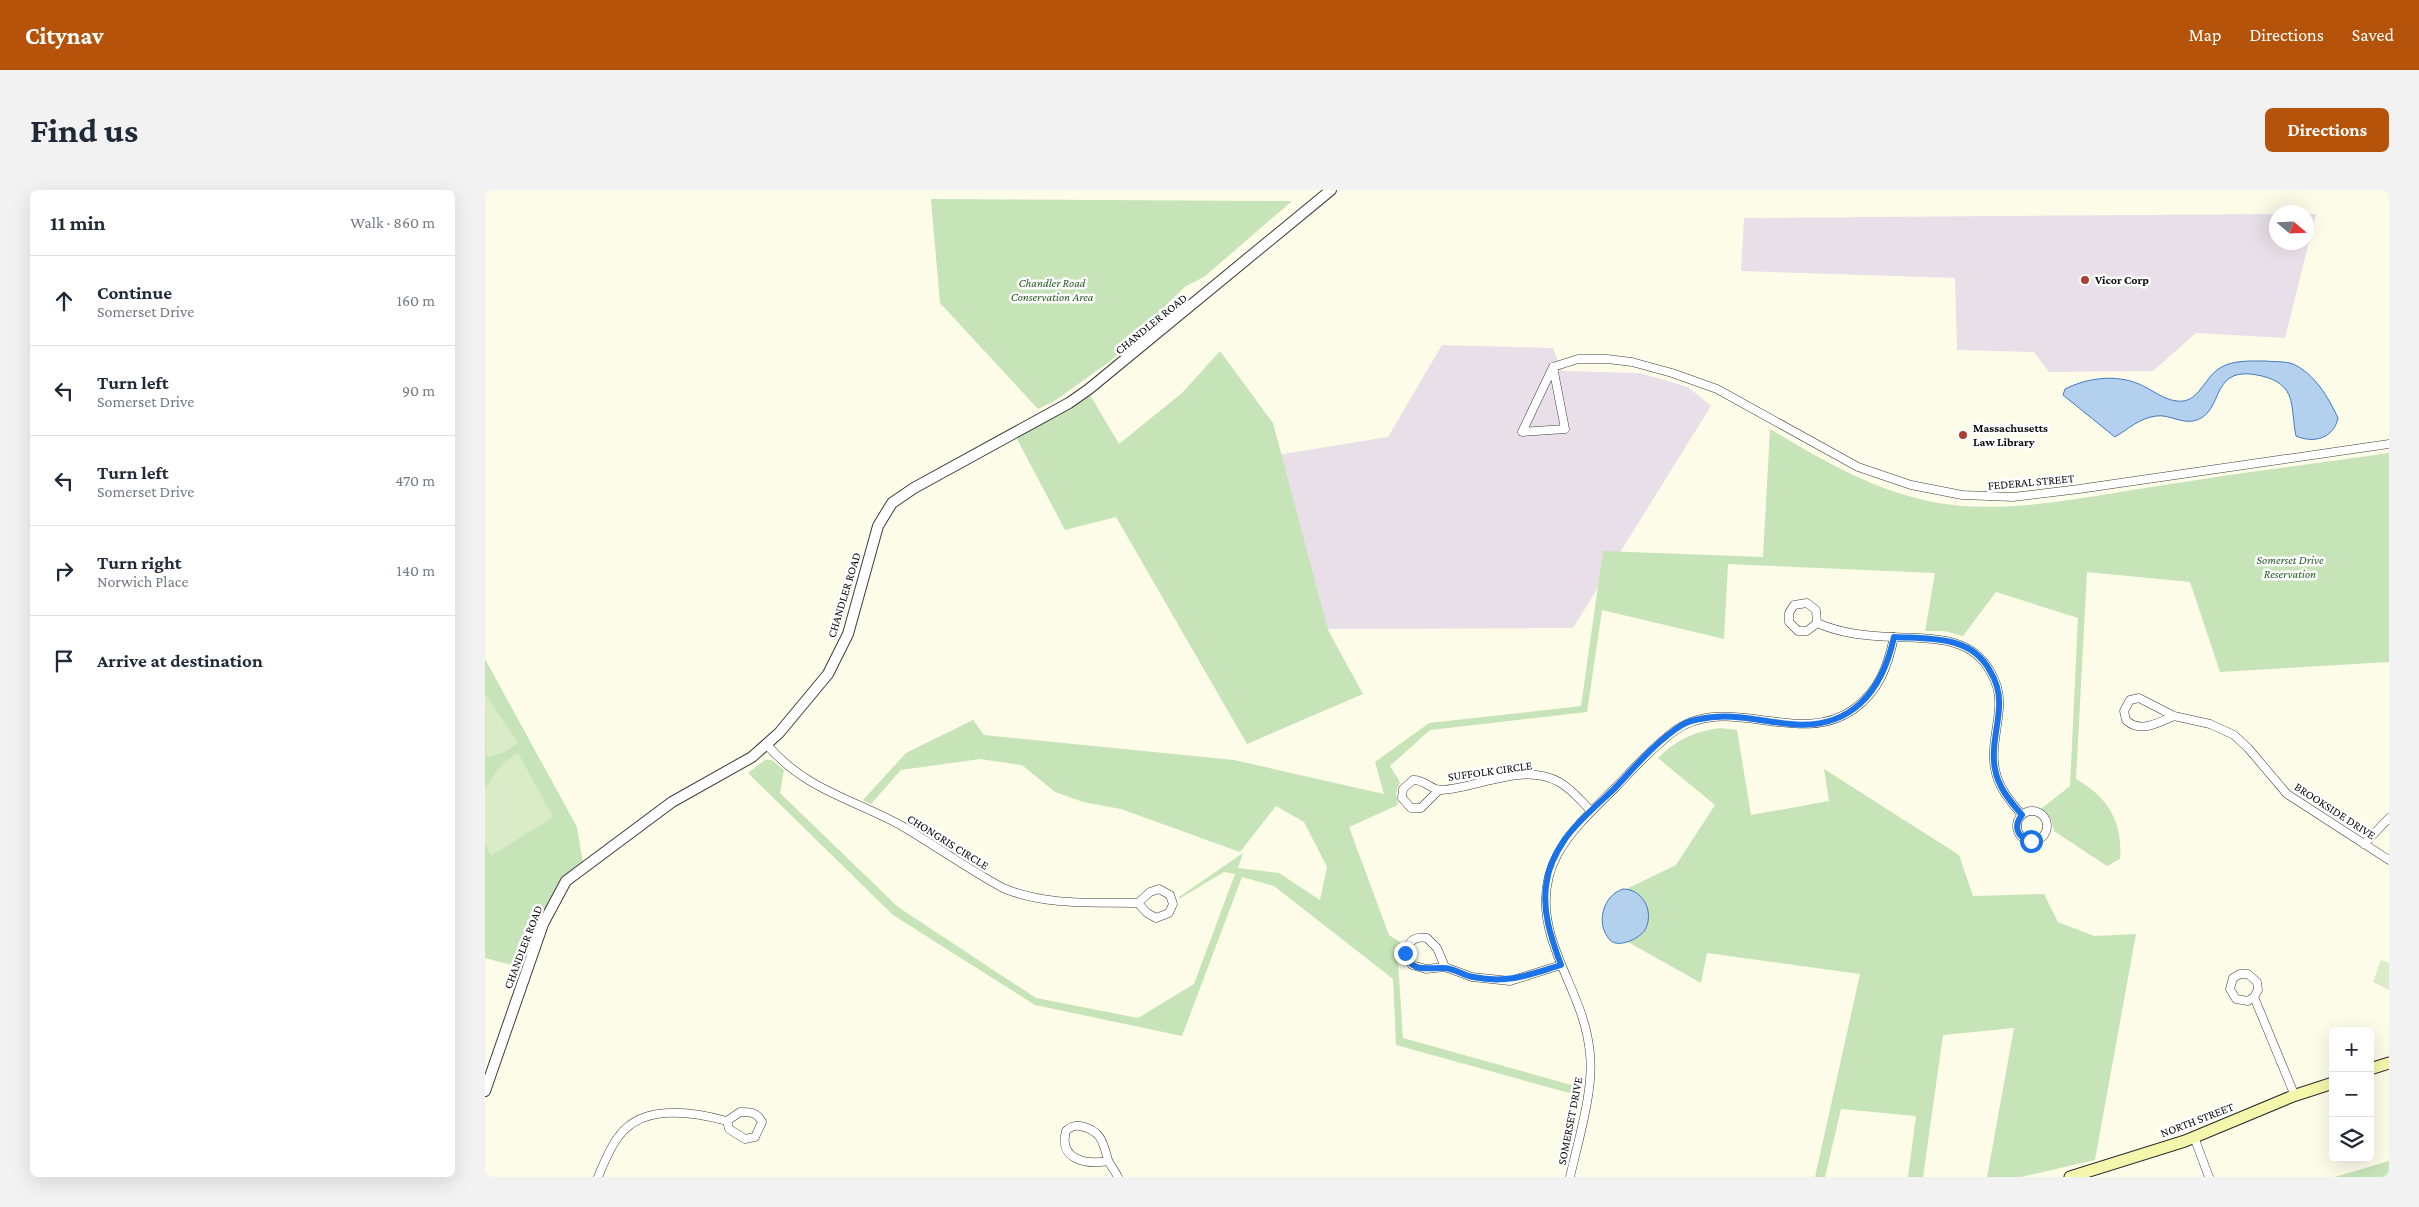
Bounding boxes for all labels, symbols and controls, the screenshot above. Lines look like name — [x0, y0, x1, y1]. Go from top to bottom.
text: Citynav — [25, 22, 104, 49]
text: Map — [2189, 25, 2221, 45]
text: Directions — [2249, 25, 2324, 45]
text: Saved — [2352, 25, 2394, 45]
button: Directions — [2265, 108, 2389, 152]
text: Find us — [30, 111, 138, 150]
north arrow — [2269, 205, 2314, 250]
text: 11 min — [50, 211, 106, 235]
text: Walk · 860 m — [350, 214, 435, 231]
place label: Vicor Corp — [2094, 273, 2149, 287]
marker: Vicor Corp — [2079, 274, 2091, 286]
park label: Chandler Road Conservation Area — [1011, 276, 1094, 304]
text: Continue — [97, 282, 172, 303]
icon: ahead — [50, 287, 78, 315]
street label: CHANDLER ROAD — [1112, 291, 1190, 357]
text: 160 m — [397, 292, 435, 309]
text: Somerset Drive — [97, 303, 194, 320]
text: Turn left — [97, 372, 169, 393]
icon: left — [50, 377, 78, 405]
text: 90 m — [402, 382, 435, 399]
text: Somerset Drive — [97, 393, 194, 410]
place label: Massachusetts Law Library — [1973, 421, 2048, 449]
marker: Massachusetts Law Library — [1957, 429, 1969, 441]
text: Turn left — [97, 462, 169, 483]
icon: left — [50, 467, 78, 495]
street label: FEDERAL STREET — [1987, 471, 2075, 493]
text: 470 m — [395, 472, 435, 489]
text: Somerset Drive — [97, 483, 194, 500]
street label: CHANDLER ROAD — [824, 551, 864, 639]
text: Turn right — [97, 552, 182, 573]
park label: Somerset Drive Reservation — [2256, 553, 2324, 581]
icon: right — [50, 557, 78, 585]
text: 140 m — [397, 562, 435, 579]
text: Norwich Place — [97, 573, 188, 590]
icon: arrive — [50, 647, 78, 675]
text: Arrive at destination — [97, 650, 263, 671]
street label: SUFFOLK CIRCLE — [1447, 758, 1534, 784]
street label: BROOKSIDE DRIVE — [2292, 780, 2378, 843]
street label: CHONGRIS CIRCLE — [905, 811, 992, 873]
route start — [2020, 830, 2043, 853]
street label: CHANDLER ROAD — [501, 903, 545, 991]
route end — [1394, 942, 1417, 965]
map controls — [2329, 1027, 2374, 1162]
button: + — [2329, 1027, 2374, 1072]
button: − — [2329, 1072, 2374, 1117]
street label: SOMERSET DRIVE — [1555, 1075, 1585, 1166]
street label: NORTH STREET — [2158, 1099, 2236, 1140]
button: layers — [2329, 1117, 2374, 1162]

